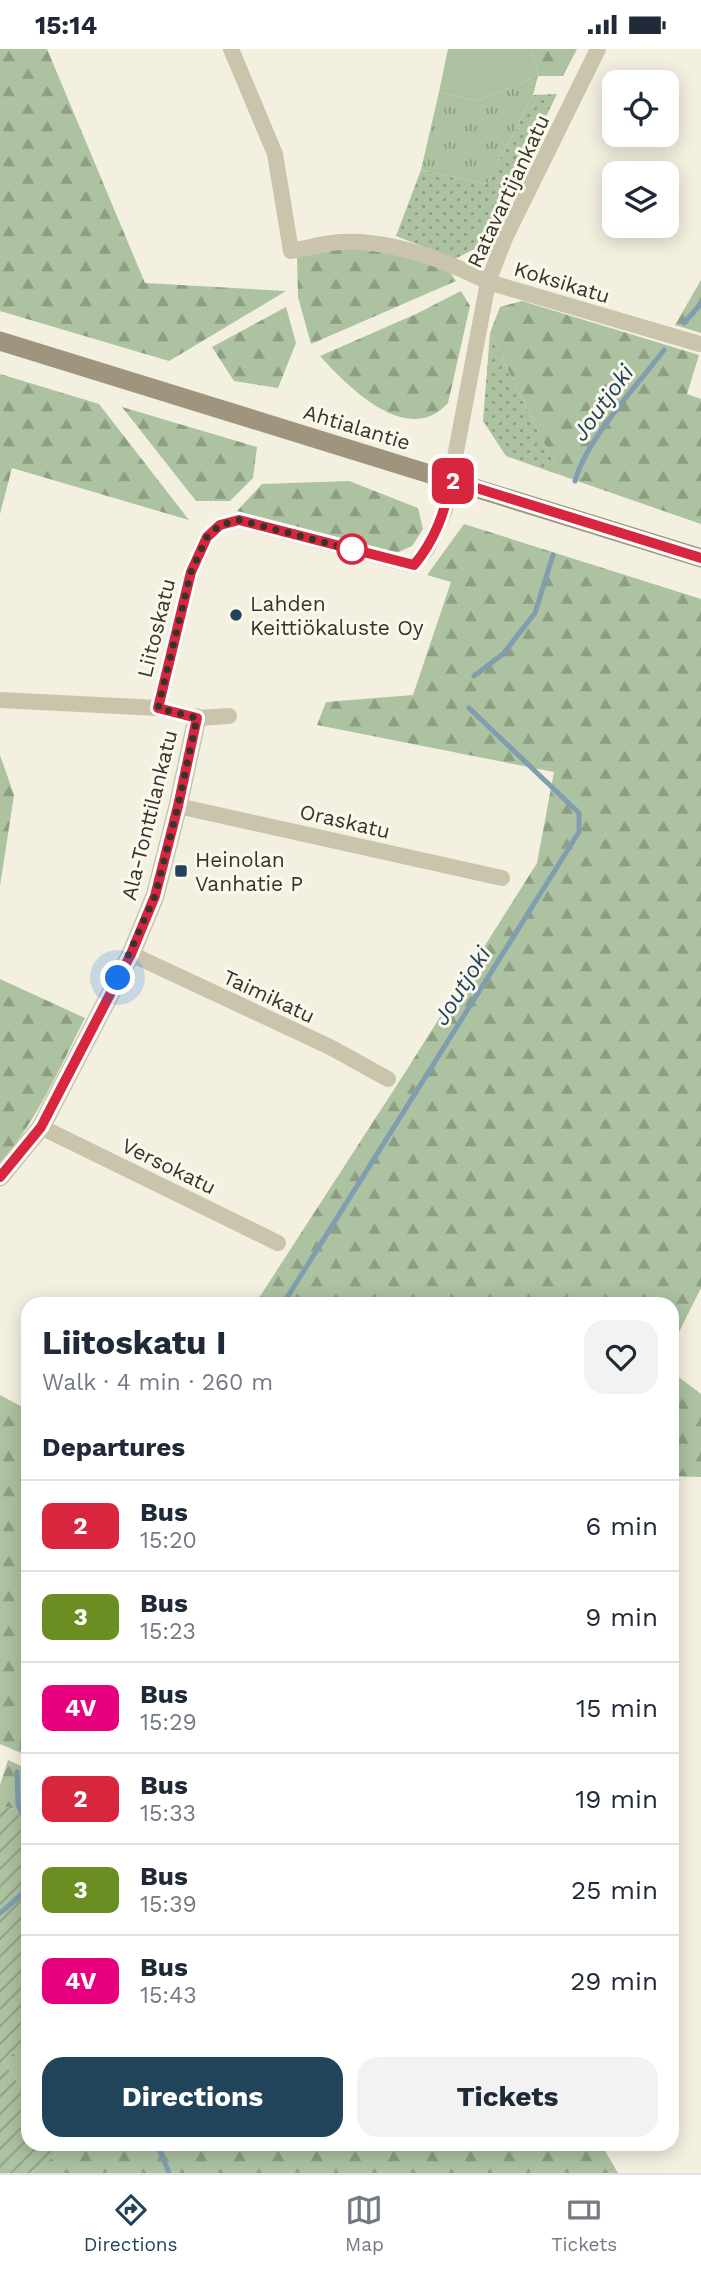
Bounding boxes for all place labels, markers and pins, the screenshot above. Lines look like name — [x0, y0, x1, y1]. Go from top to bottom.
unlabelled marker — [337, 534, 367, 564]
place label: Lahden Keittiökaluste Oy — [250, 591, 424, 640]
marker: Lahden Keittiökaluste Oy — [228, 607, 244, 623]
place label: Heinolan Vanhatie P — [195, 847, 303, 896]
marker: Heinolan Vanhatie P — [173, 863, 189, 879]

